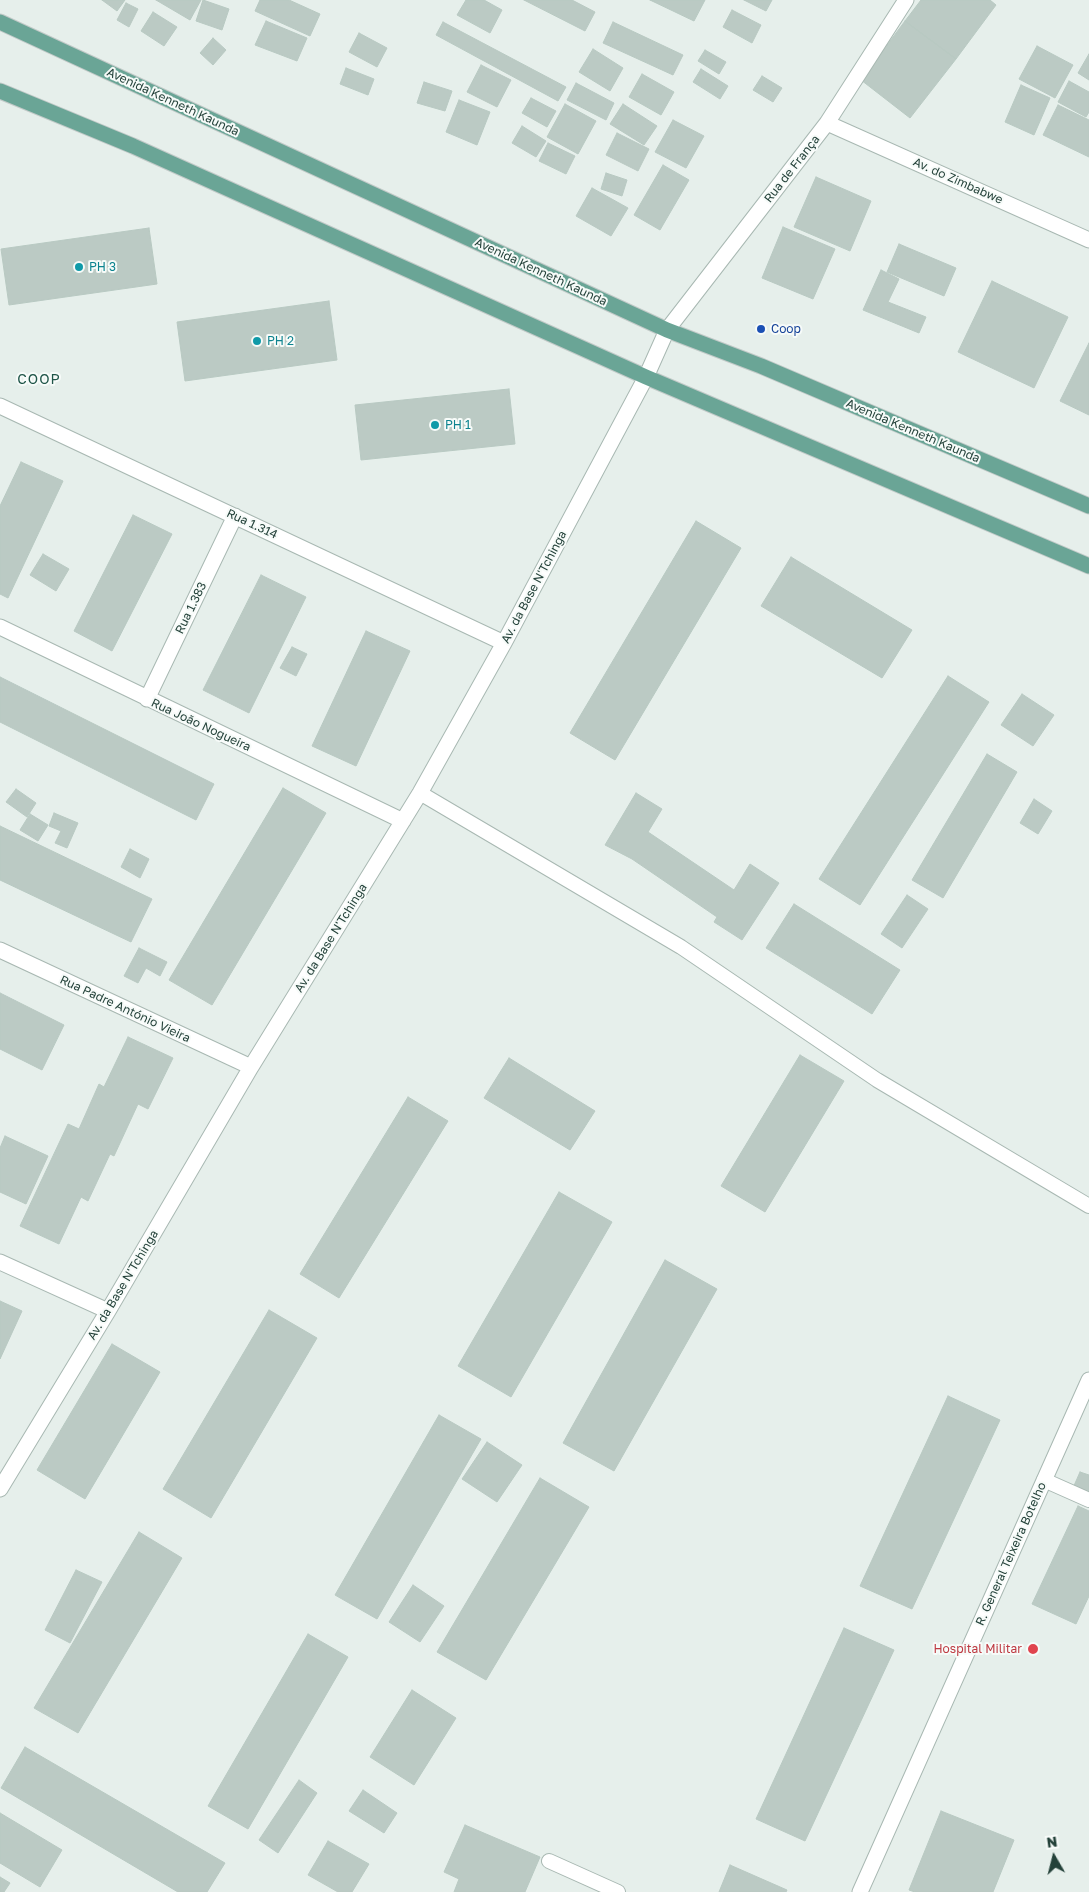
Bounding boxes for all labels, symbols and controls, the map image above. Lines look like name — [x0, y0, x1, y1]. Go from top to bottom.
street label: Avenida Kenneth Kaunda — [105, 65, 241, 139]
street label: Rua de França — [761, 132, 823, 206]
street label: Av. do Zimbabwe — [911, 155, 1005, 207]
street label: Avenida Kenneth Kaunda — [473, 235, 609, 309]
place label: PH 3 — [89, 260, 116, 274]
marker: PH 3 — [73, 261, 85, 273]
place label: Coop — [771, 322, 801, 336]
marker: Coop — [755, 323, 767, 335]
place label: PH 2 — [267, 334, 294, 348]
marker: PH 2 — [251, 335, 263, 347]
district label: COOP — [17, 372, 61, 388]
street label: Avenida Kenneth Kaunda — [844, 396, 982, 466]
place label: PH 1 — [445, 418, 471, 432]
marker: PH 1 — [429, 419, 441, 431]
street label: Rua 1.314 — [224, 506, 280, 542]
street label: Av. da Base N'Tchinga — [498, 528, 570, 646]
street label: Rua 1.383 — [172, 580, 210, 636]
street label: Rua João Nogueira — [149, 696, 253, 754]
street label: Av. da Base N'Tchinga — [292, 881, 370, 995]
street label: Rua Padre António Vieira — [57, 972, 193, 1046]
street label: Av. da Base N'Tchinga — [85, 1228, 161, 1342]
street label: R. General Teixeira Botelho — [973, 1480, 1049, 1628]
place label: Hospital Militar — [933, 1642, 1022, 1656]
marker: Hospital Militar — [1026, 1642, 1040, 1656]
north arrow — [1029, 1832, 1079, 1882]
text: N — [1045, 1832, 1058, 1851]

